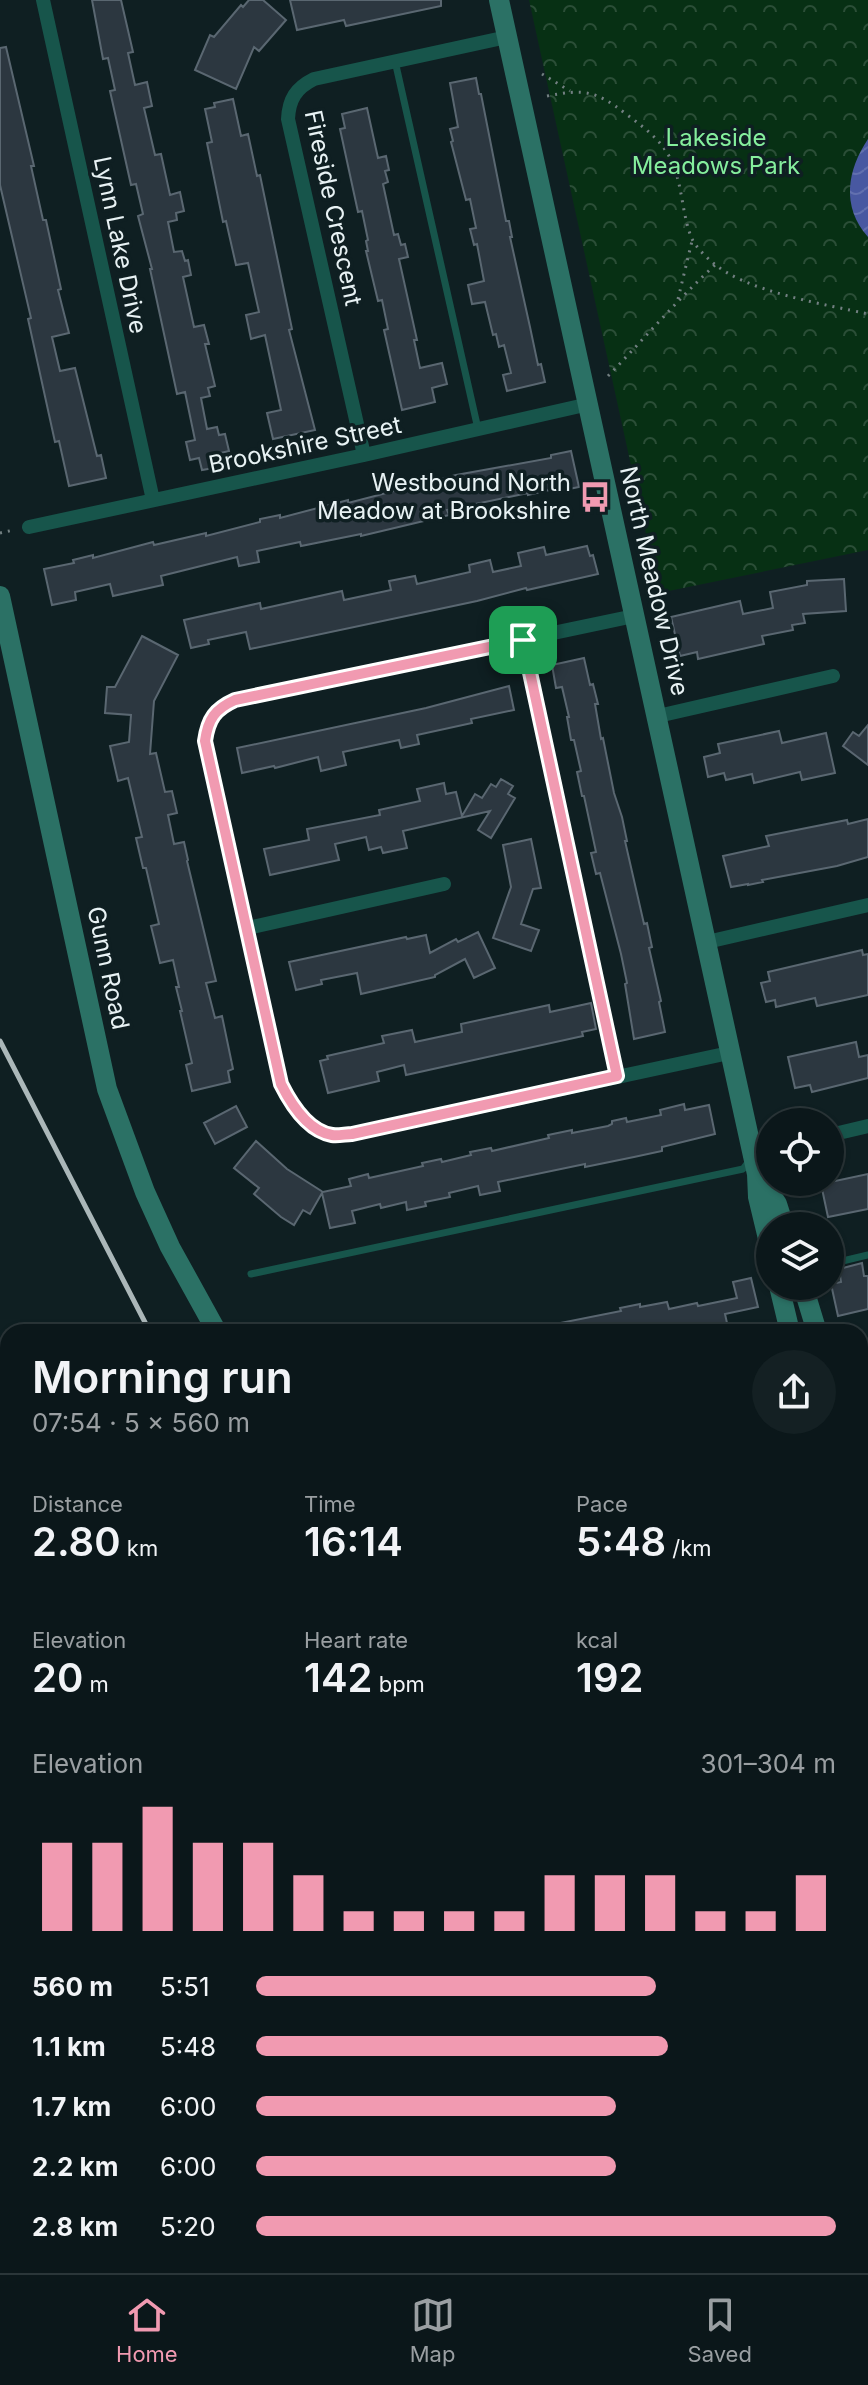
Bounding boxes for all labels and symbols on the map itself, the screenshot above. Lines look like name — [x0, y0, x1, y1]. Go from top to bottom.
street label: Fireside Crescent — [299, 108, 368, 308]
park label: Lakeside Meadows Park — [632, 123, 800, 180]
street label: Lynn Lake Drive — [88, 154, 153, 336]
street label: Brookshire Street — [206, 410, 404, 479]
street label: North Meadow Drive — [614, 463, 695, 698]
place label: Westbound North Meadow at Brookshire — [317, 468, 571, 525]
bus stop icon: Westbound North Meadow at Brookshire — [578, 480, 612, 514]
pin — [489, 606, 557, 674]
street label: Gunn Road — [81, 904, 136, 1032]

